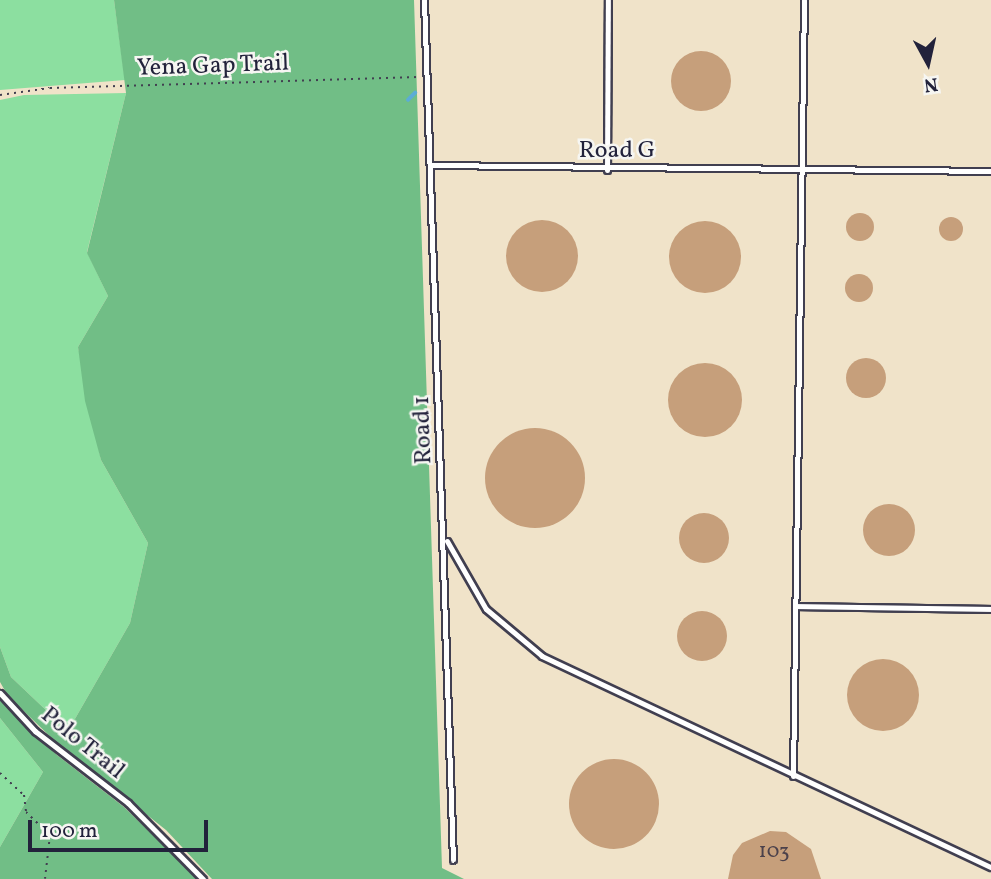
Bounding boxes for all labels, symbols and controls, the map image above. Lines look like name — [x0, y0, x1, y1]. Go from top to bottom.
north arrow — [893, 28, 963, 98]
street label: Yena Gap Trail — [136, 50, 290, 84]
text: N — [922, 70, 940, 98]
street label: Road G — [579, 138, 655, 166]
street label: Road 1 — [408, 395, 440, 465]
street label: Polo Trail — [34, 701, 130, 787]
scale bar — [32, 806, 212, 850]
text: 100 m — [41, 817, 98, 846]
house number: 103 — [759, 839, 789, 865]

